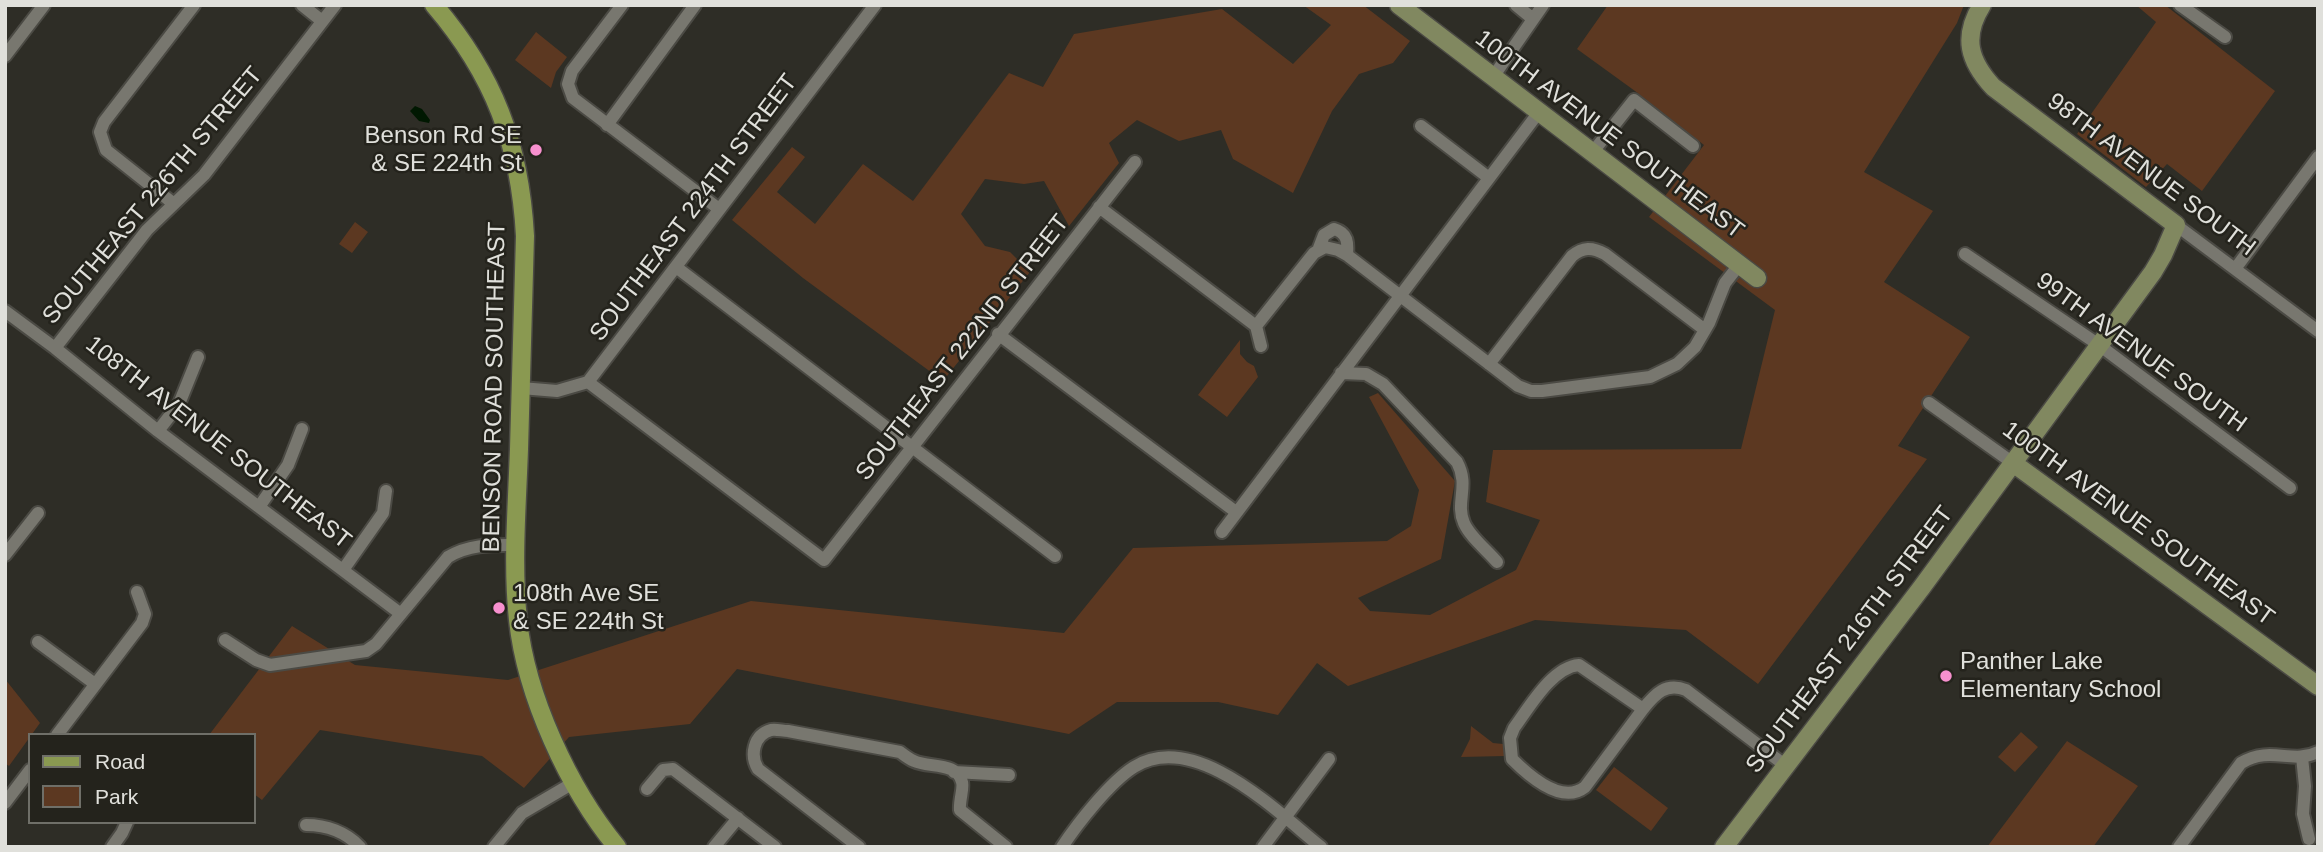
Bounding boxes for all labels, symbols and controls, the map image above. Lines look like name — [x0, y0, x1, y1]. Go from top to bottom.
street label: 100TH AVENUE SOUTHEAST — [1469, 25, 1749, 245]
street label: SOUTHEAST 226TH STREET — [37, 62, 269, 330]
street label: SOUTHEAST 224TH STREET — [584, 69, 804, 347]
street label: 98TH AVENUE SOUTH — [2041, 87, 2261, 263]
place label: Benson Rd SE & SE 224th St — [365, 122, 522, 178]
marker: Benson Rd SE & SE 224th St — [528, 142, 544, 158]
street label: SOUTHEAST 222ND STREET — [850, 209, 1076, 487]
street label: BENSON ROAD SOUTHEAST — [478, 221, 512, 553]
street label: 99TH AVENUE SOUTH — [2030, 267, 2252, 439]
street label: 108TH AVENUE SOUTHEAST — [80, 330, 356, 556]
street label: 100TH AVENUE SOUTHEAST — [1996, 416, 2280, 632]
street label: SOUTHEAST 216TH STREET — [1740, 501, 1960, 779]
place label: 108th Ave SE & SE 224th St — [513, 580, 664, 636]
marker: 108th Ave SE & SE 224th St — [491, 600, 507, 616]
place label: Panther Lake Elementary School — [1960, 648, 2161, 704]
marker: Panther Lake Elementary School — [1938, 668, 1954, 684]
legend — [28, 733, 256, 824]
text: Road — [95, 750, 145, 773]
text: Park — [95, 785, 138, 808]

